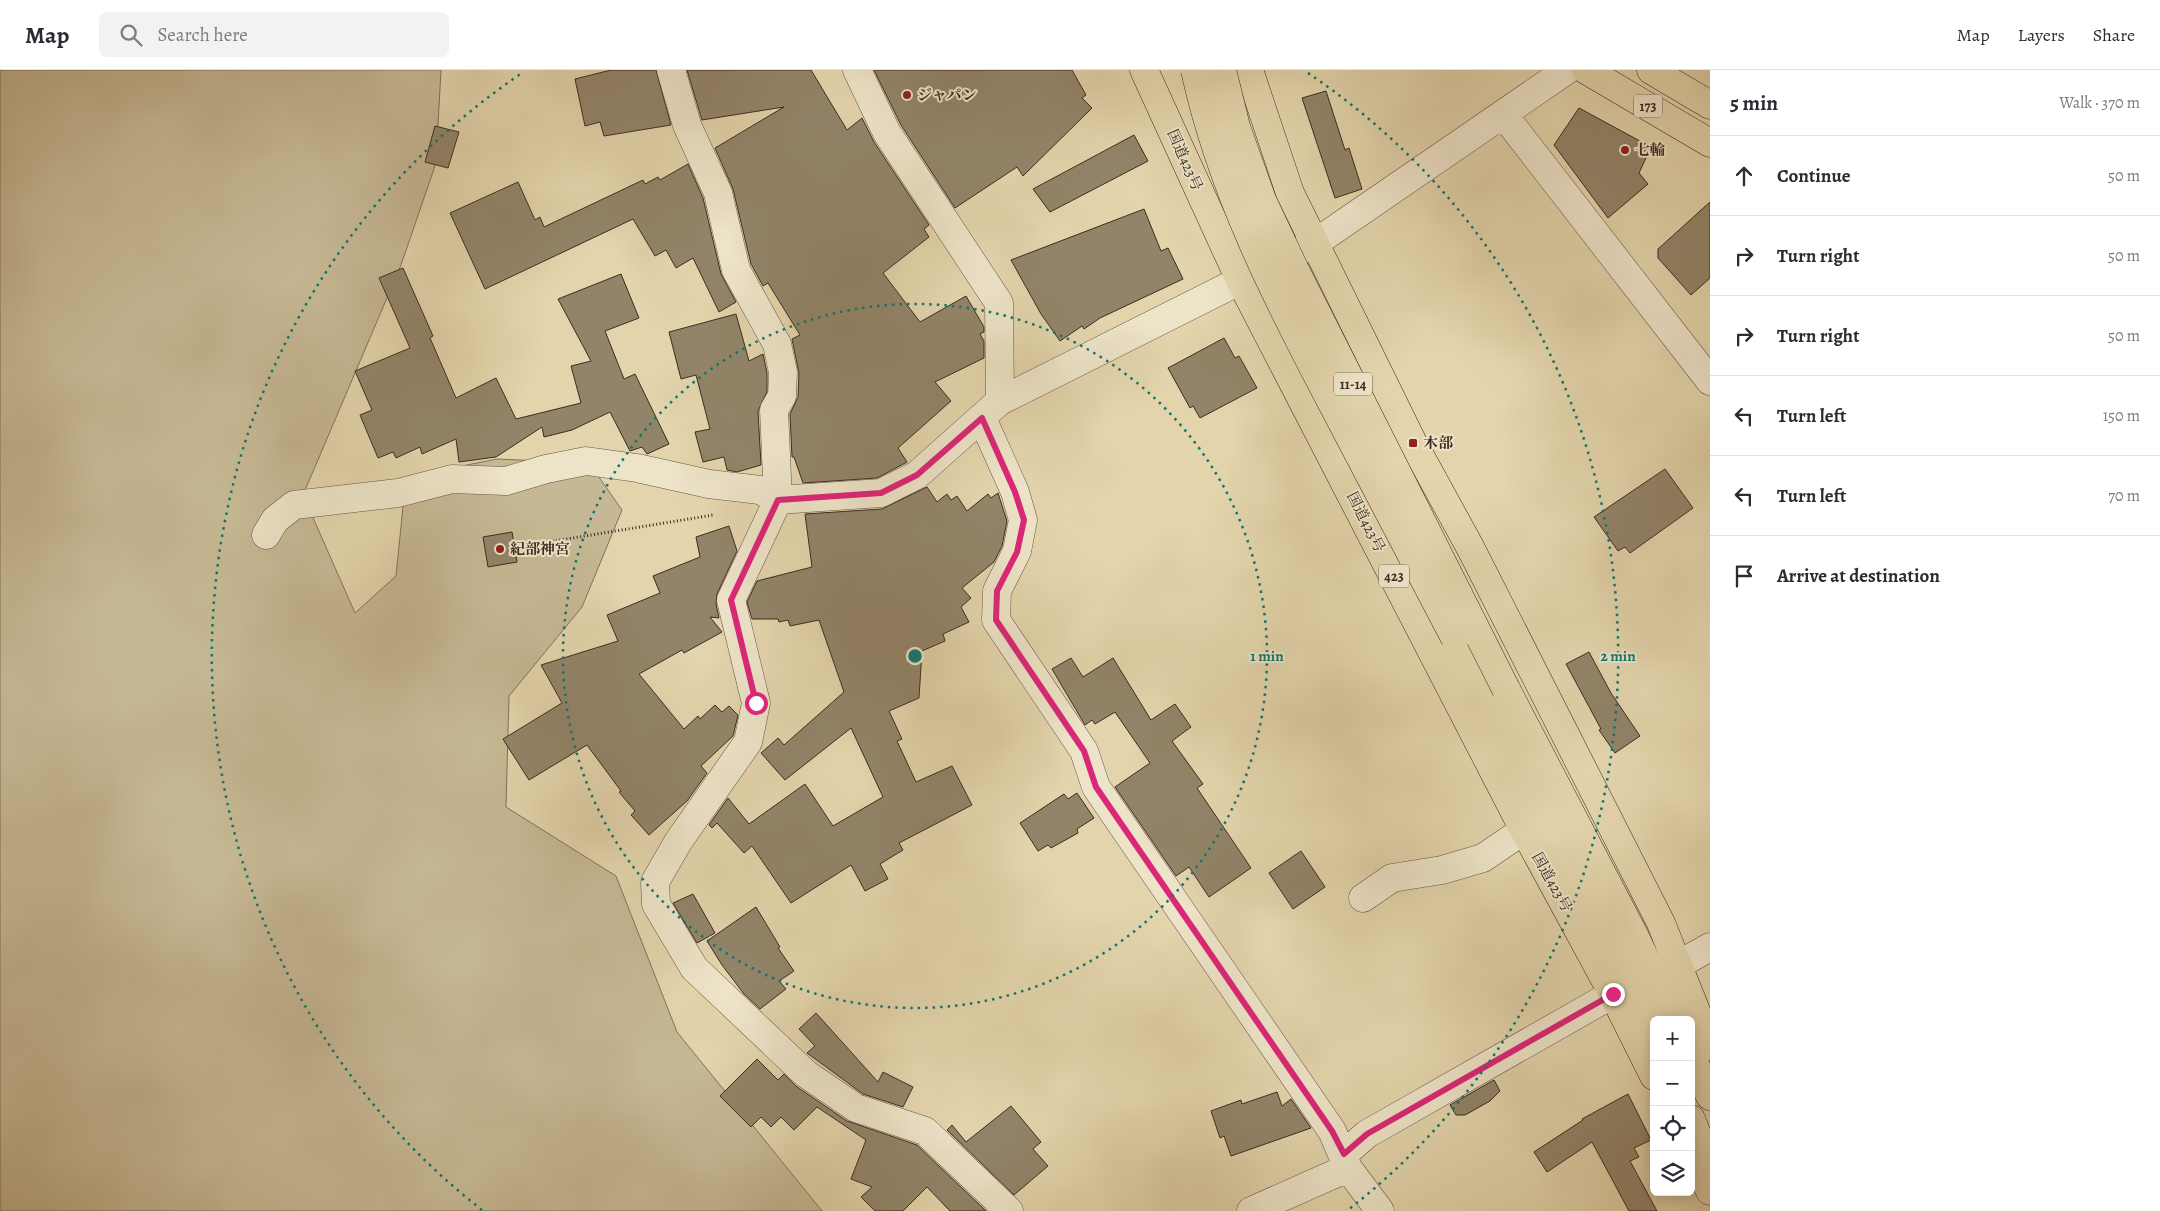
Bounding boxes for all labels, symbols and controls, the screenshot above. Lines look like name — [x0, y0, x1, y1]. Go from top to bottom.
search box — [99, 12, 449, 57]
text: Map — [25, 19, 69, 51]
icon: search — [117, 21, 145, 49]
text: Search here — [157, 22, 248, 48]
text: Map — [1957, 23, 1990, 47]
text: Layers — [2018, 23, 2065, 47]
text: Share — [2093, 23, 2135, 47]
place label: ジャパン — [917, 85, 977, 105]
marker: ジャパン — [901, 89, 913, 101]
text: 5 min — [1730, 89, 1778, 117]
text: Walk · 370 m — [2059, 92, 2140, 114]
road number: 173 — [1634, 94, 1662, 118]
street label: 国道423号 — [1163, 126, 1207, 194]
place label: 七輪 — [1635, 140, 1665, 160]
marker: 七輪 — [1619, 144, 1631, 156]
icon: ahead — [1730, 162, 1758, 190]
text: Continue — [1777, 163, 1851, 189]
text: 50 m — [2108, 165, 2140, 187]
icon: right — [1730, 242, 1758, 270]
text: Turn right — [1777, 243, 1859, 269]
text: 50 m — [2108, 245, 2140, 267]
icon: right — [1730, 322, 1758, 350]
text: Turn right — [1777, 323, 1859, 349]
text: 50 m — [2108, 325, 2140, 347]
road number: 11-14 — [1334, 372, 1372, 396]
icon: left — [1730, 402, 1758, 430]
text: Turn left — [1777, 403, 1846, 429]
text: 150 m — [2103, 405, 2140, 427]
place label: 木部 — [1423, 433, 1454, 453]
marker: 木部 — [1407, 437, 1419, 449]
icon: left — [1730, 482, 1758, 510]
text: Turn left — [1777, 483, 1846, 509]
text: 70 m — [2108, 485, 2140, 507]
street label: 国道423号 — [1342, 488, 1390, 556]
place label: 紀部神宮 — [510, 539, 570, 559]
marker: 紀部神宮 — [494, 543, 506, 555]
icon: arrive — [1730, 562, 1758, 590]
text: Arrive at destination — [1777, 563, 1940, 589]
road number: 423 — [1379, 564, 1409, 588]
text: 1 min — [1250, 646, 1284, 666]
text: 2 min — [1600, 646, 1636, 666]
centre of rings — [906, 647, 924, 665]
route start — [745, 692, 768, 715]
street label: 国道423号 — [1527, 849, 1577, 915]
route end — [1602, 983, 1625, 1006]
map controls — [1650, 1016, 1695, 1196]
button: + — [1650, 1016, 1695, 1061]
button: − — [1650, 1061, 1695, 1106]
button: locate — [1650, 1106, 1695, 1151]
button: layers — [1650, 1151, 1695, 1196]

